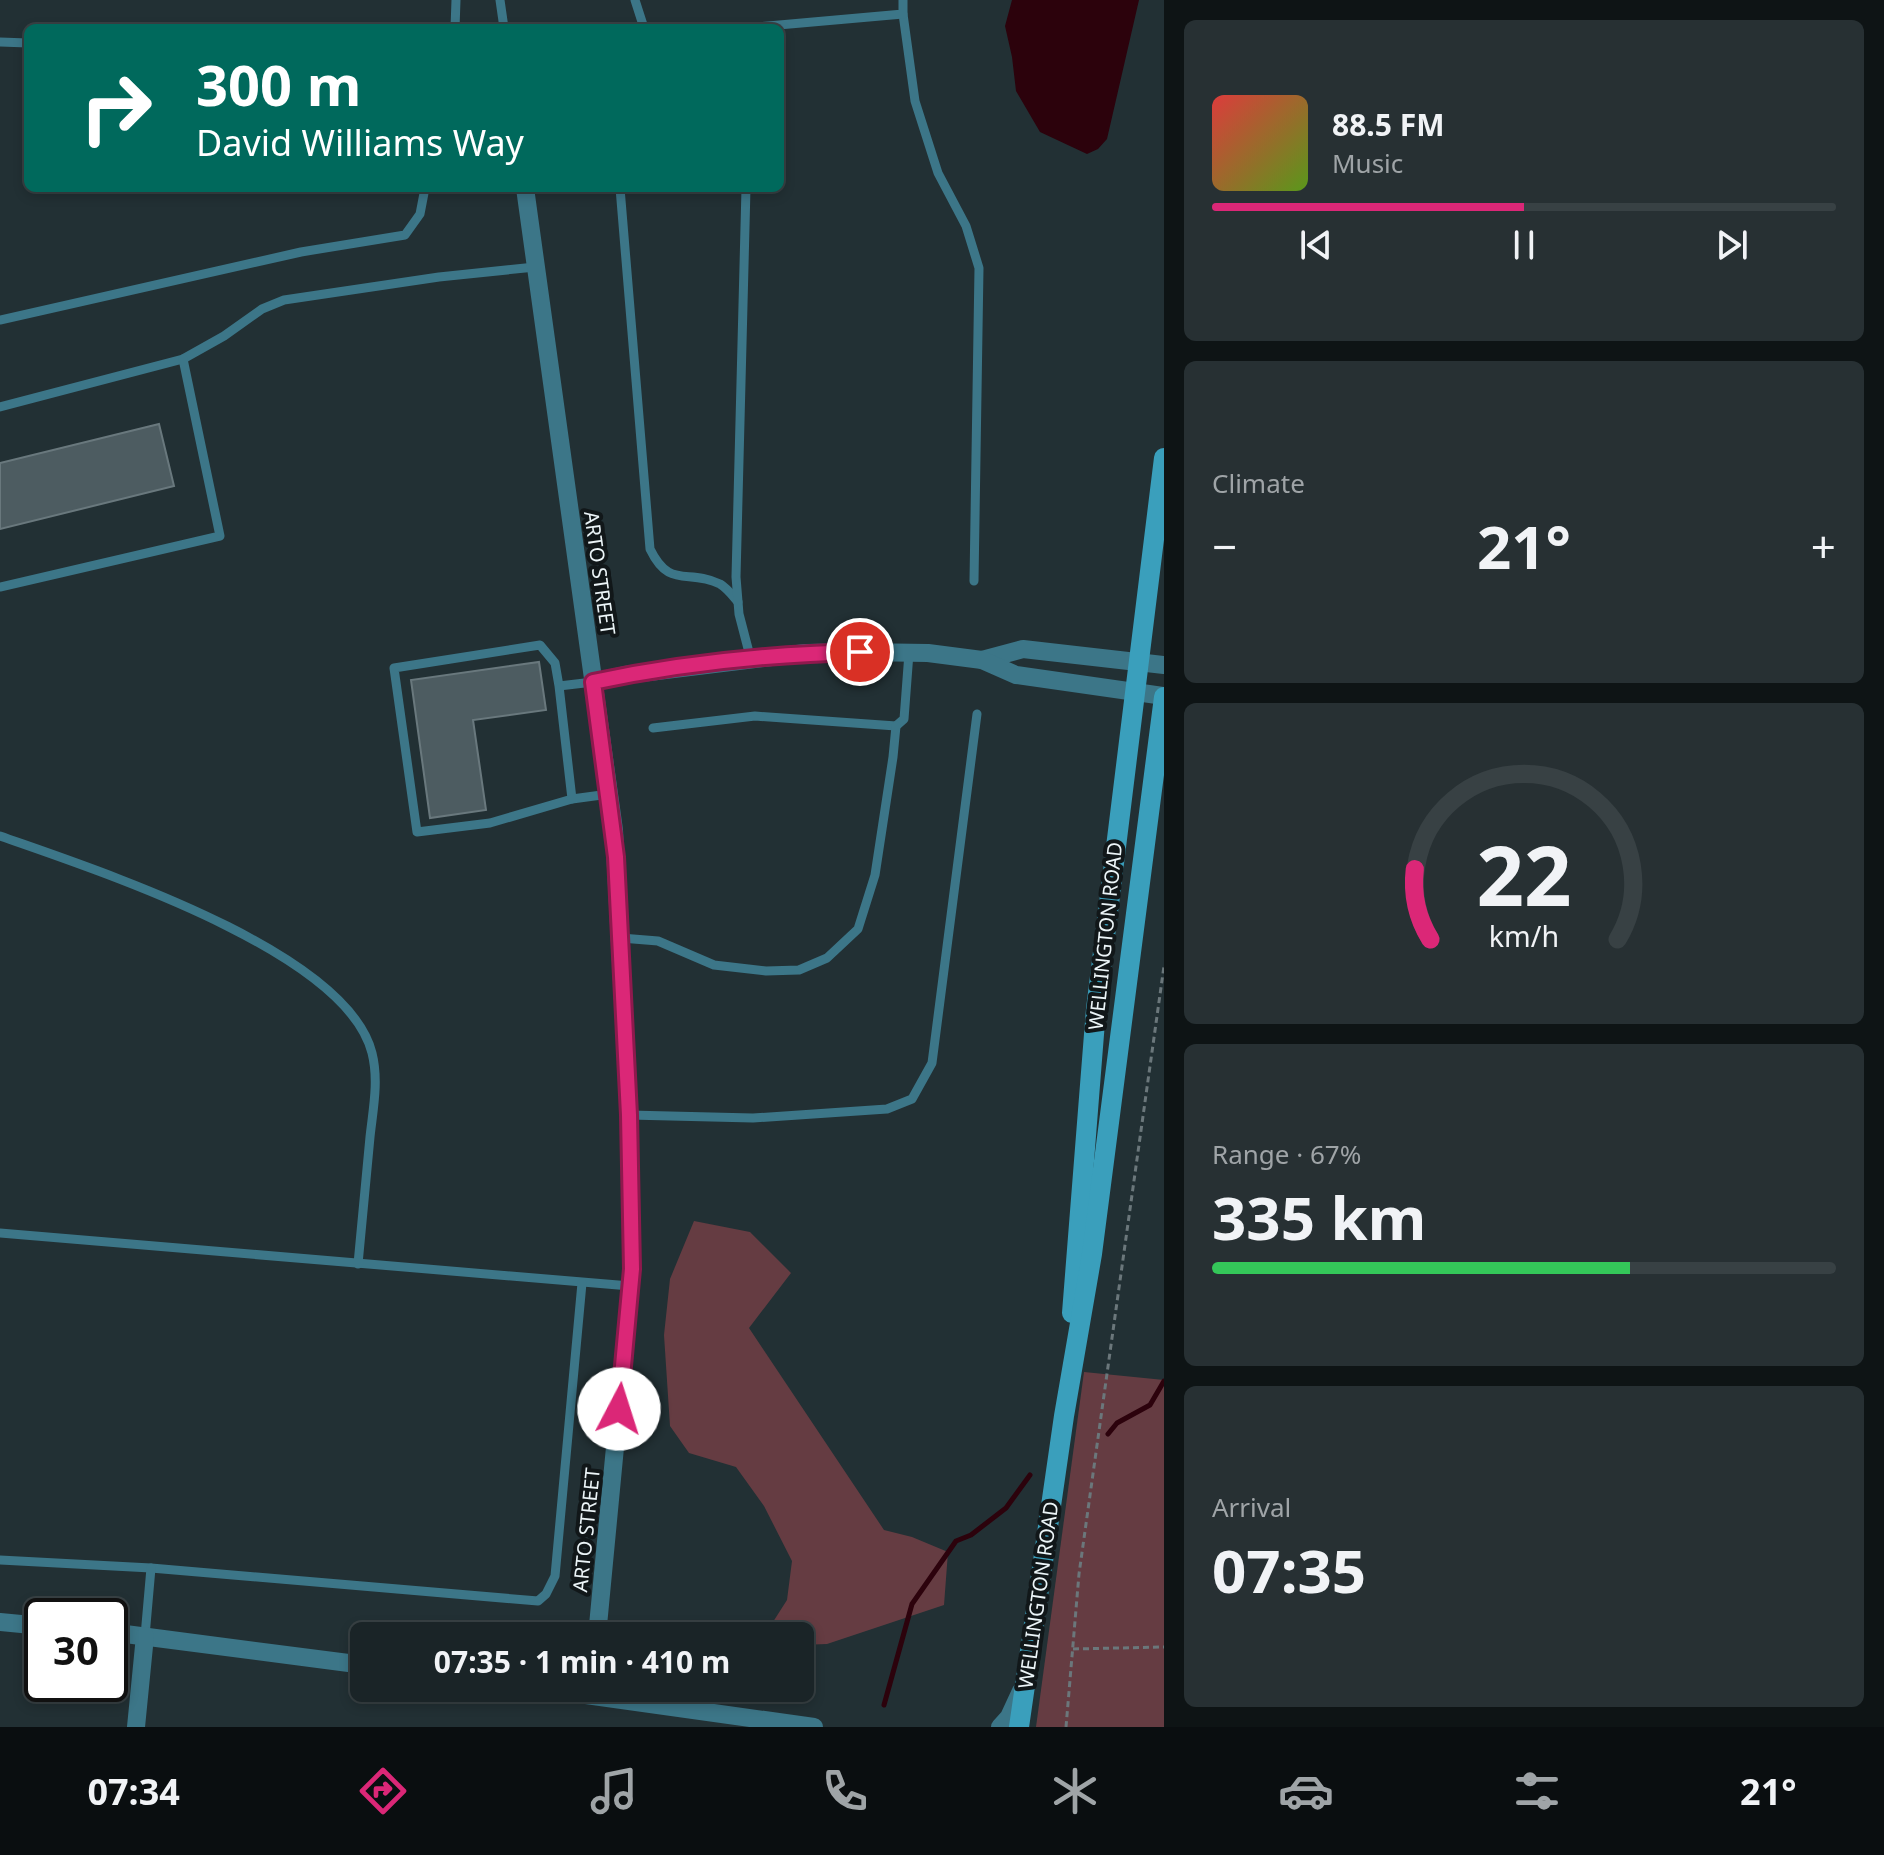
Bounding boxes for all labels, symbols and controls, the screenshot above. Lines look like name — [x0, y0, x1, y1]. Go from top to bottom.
text: 300 m — [196, 46, 361, 122]
icon: right — [64, 56, 168, 160]
text: 88.5 FM — [1332, 104, 1444, 145]
text: David Williams Way — [196, 118, 524, 167]
text: Music — [1332, 145, 1403, 181]
icon: previous — [1294, 223, 1338, 267]
icon: pause — [1502, 223, 1546, 267]
icon: next — [1710, 223, 1754, 267]
text: Climate — [1212, 465, 1305, 501]
text: 21° — [1477, 505, 1571, 587]
street label: ARTO STREET — [578, 509, 622, 637]
text: − — [1212, 516, 1237, 576]
text: + — [1811, 516, 1836, 576]
pin — [826, 618, 894, 686]
icon: arrive — [838, 630, 882, 674]
text: 22 — [1476, 816, 1572, 929]
street label: WELLINGTON ROAD — [1082, 841, 1128, 1031]
text: km/h — [1489, 916, 1559, 955]
text: Range · 67% — [1212, 1136, 1361, 1172]
text: 335 km — [1212, 1176, 1426, 1258]
position arrow — [577, 1367, 661, 1451]
street label: ARTO STREET — [566, 1467, 606, 1593]
text: Arrival — [1212, 1489, 1291, 1525]
street label: WELLINGTON ROAD — [1011, 1500, 1065, 1690]
text: 07:35 — [1212, 1529, 1366, 1611]
speed limit sign: 30 — [24, 1598, 128, 1702]
text: 07:35 · 1 min · 410 m — [434, 1641, 730, 1682]
icon: directions — [355, 1763, 411, 1819]
icon: music — [586, 1763, 642, 1819]
icon: phone — [817, 1763, 873, 1819]
icon: climate — [1047, 1763, 1103, 1819]
icon: car — [1278, 1763, 1334, 1819]
icon: filters — [1509, 1763, 1565, 1819]
text: 07:34 — [87, 1767, 180, 1816]
text: 21° — [1740, 1767, 1797, 1816]

